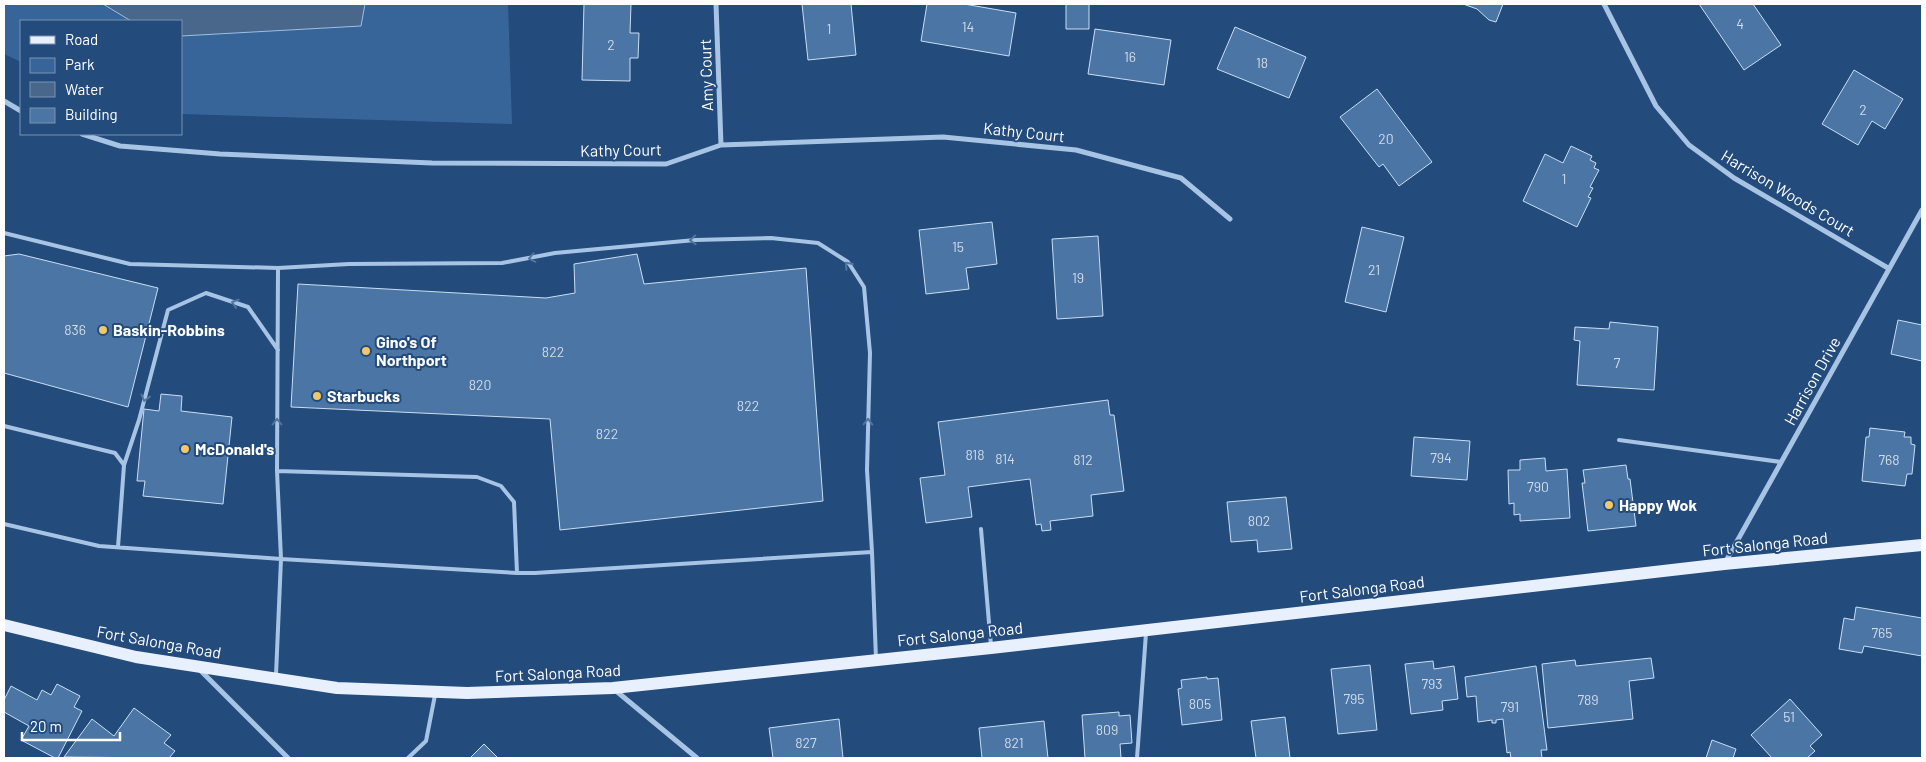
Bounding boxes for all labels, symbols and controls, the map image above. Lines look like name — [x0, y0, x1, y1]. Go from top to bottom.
house number: 4 — [1736, 15, 1744, 32]
house number: 14 — [962, 18, 974, 35]
legend — [20, 20, 182, 135]
house number: 1 — [827, 20, 831, 37]
text: Road — [65, 30, 98, 48]
house number: 2 — [607, 36, 615, 53]
street label: Amy Court — [695, 39, 716, 111]
house number: 16 — [1124, 48, 1136, 65]
house number: 18 — [1256, 54, 1268, 71]
text: Park — [65, 55, 95, 73]
text: Water — [65, 80, 104, 98]
house number: 2 — [1859, 101, 1867, 118]
text: Building — [65, 105, 118, 123]
street label: Kathy Court — [982, 118, 1066, 145]
house number: 20 — [1378, 130, 1394, 147]
street label: Kathy Court — [580, 139, 662, 160]
street label: Harrison Woods Court — [1718, 145, 1858, 240]
house number: 1 — [1562, 170, 1566, 187]
one-way arrow — [689, 234, 697, 245]
house number: 15 — [952, 238, 964, 255]
one-way arrow — [527, 252, 536, 262]
one-way arrow — [845, 261, 854, 270]
house number: 21 — [1368, 261, 1380, 278]
house number: 19 — [1072, 269, 1084, 286]
one-way arrow — [231, 299, 239, 309]
place label: Baskin-Robbins — [113, 320, 225, 339]
house number: 836 — [64, 321, 86, 338]
marker: Baskin-Robbins — [97, 324, 109, 336]
place label: Gino's Of Northport — [376, 332, 447, 369]
street label: Harrison Drive — [1779, 333, 1844, 428]
house number: 822 — [542, 343, 564, 360]
marker: Gino's Of Northport — [360, 345, 372, 357]
house number: 7 — [1614, 354, 1621, 371]
house number: 820 — [469, 376, 491, 393]
place label: Starbucks — [327, 386, 400, 405]
marker: Starbucks — [311, 390, 323, 402]
one-way arrow — [140, 394, 151, 402]
house number: 822 — [737, 397, 759, 414]
one-way arrow — [863, 417, 873, 425]
one-way arrow — [272, 418, 282, 426]
house number: 822 — [596, 425, 618, 442]
place label: McDonald's — [195, 439, 274, 458]
marker: McDonald's — [179, 443, 191, 455]
house number: 818 — [965, 446, 985, 463]
house number: 794 — [1430, 449, 1452, 466]
house number: 814 — [995, 450, 1015, 467]
house number: 812 — [1073, 451, 1093, 468]
house number: 768 — [1878, 451, 1900, 468]
house number: 790 — [1527, 478, 1549, 495]
place label: Happy Wok — [1619, 495, 1698, 514]
marker: Happy Wok — [1603, 499, 1615, 511]
house number: 802 — [1248, 512, 1270, 529]
street label: Fort Salonga Road — [1701, 527, 1829, 560]
street label: Fort Salonga Road — [1298, 571, 1426, 606]
street label: Fort Salonga Road — [896, 617, 1024, 650]
street label: Fort Salonga Road — [95, 621, 223, 662]
house number: 765 — [1871, 624, 1893, 641]
street label: Fort Salonga Road — [495, 660, 621, 685]
house number: 793 — [1421, 675, 1443, 692]
house number: 795 — [1343, 690, 1365, 707]
house number: 789 — [1577, 691, 1599, 708]
house number: 805 — [1189, 695, 1211, 712]
house number: 791 — [1501, 698, 1519, 715]
house number: 51 — [1783, 708, 1795, 725]
scale bar — [22, 710, 120, 742]
text: 20 m — [30, 717, 62, 735]
house number: 809 — [1096, 721, 1118, 738]
house number: 827 — [795, 734, 817, 751]
house number: 821 — [1004, 734, 1024, 751]

